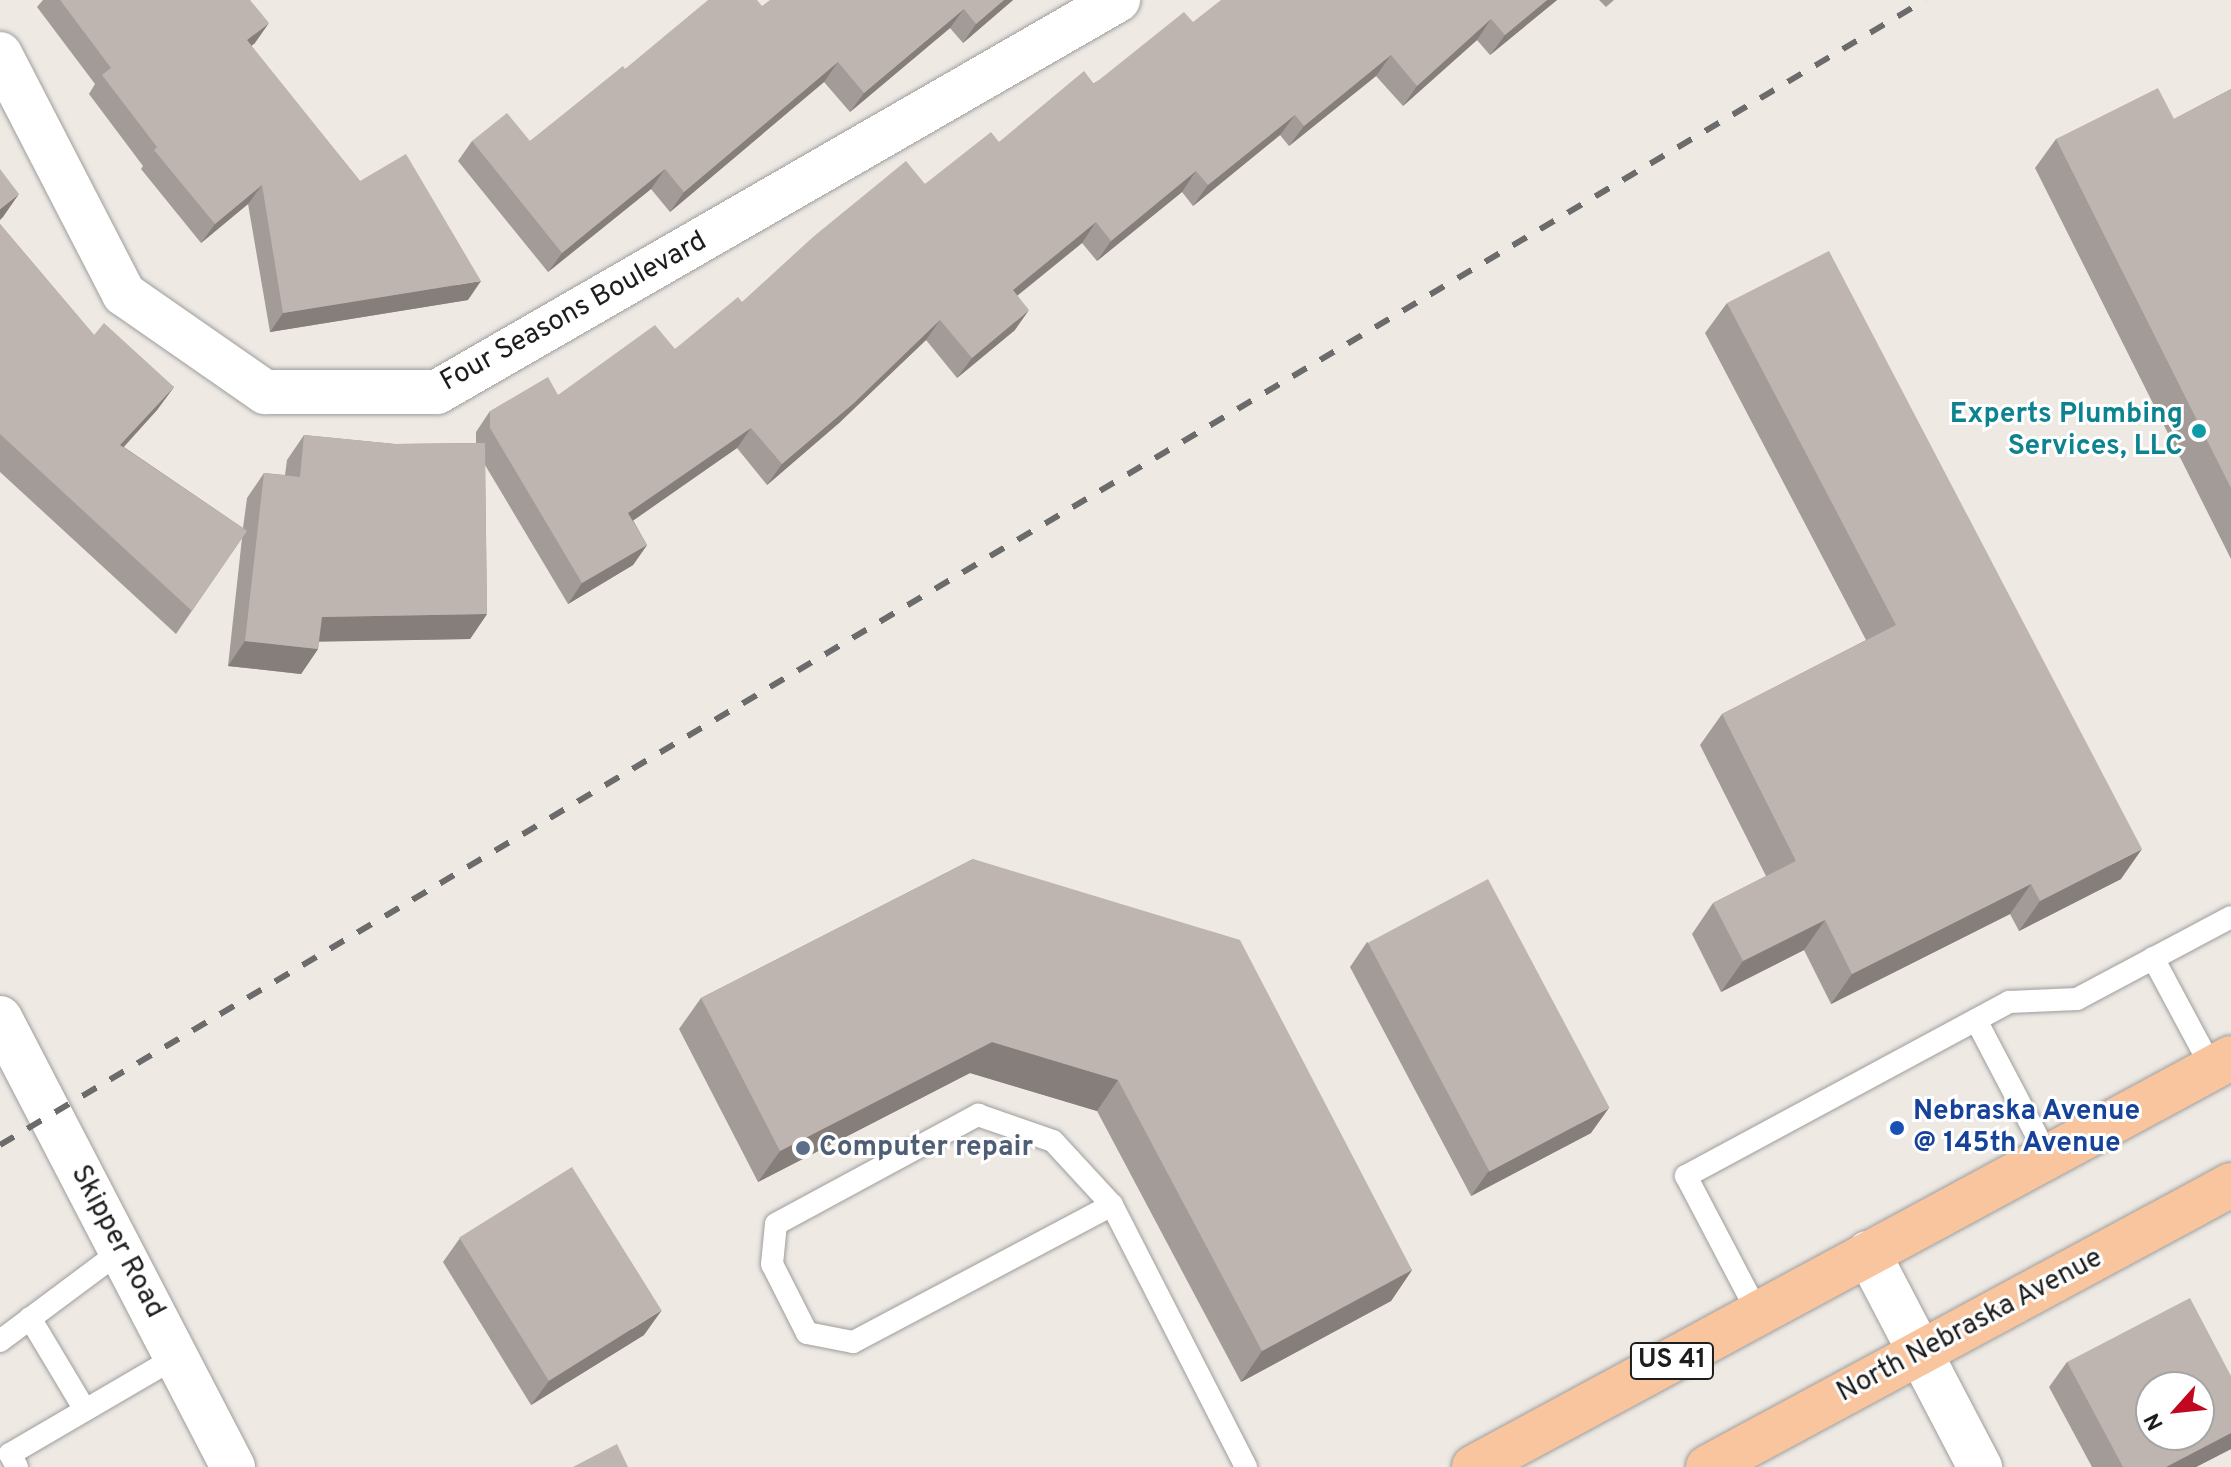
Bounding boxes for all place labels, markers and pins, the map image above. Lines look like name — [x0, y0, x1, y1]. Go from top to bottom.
place label: Experts Plumbing Services, LLC — [1950, 398, 2183, 464]
marker: Experts Plumbing Services, LLC — [2190, 422, 2208, 440]
place label: Nebraska Avenue @ 145th Avenue — [1913, 1095, 2141, 1161]
marker: Nebraska Avenue @ 145th Avenue — [1888, 1119, 1906, 1137]
place label: Computer repair — [819, 1131, 1033, 1165]
marker: Computer repair — [794, 1139, 812, 1157]

